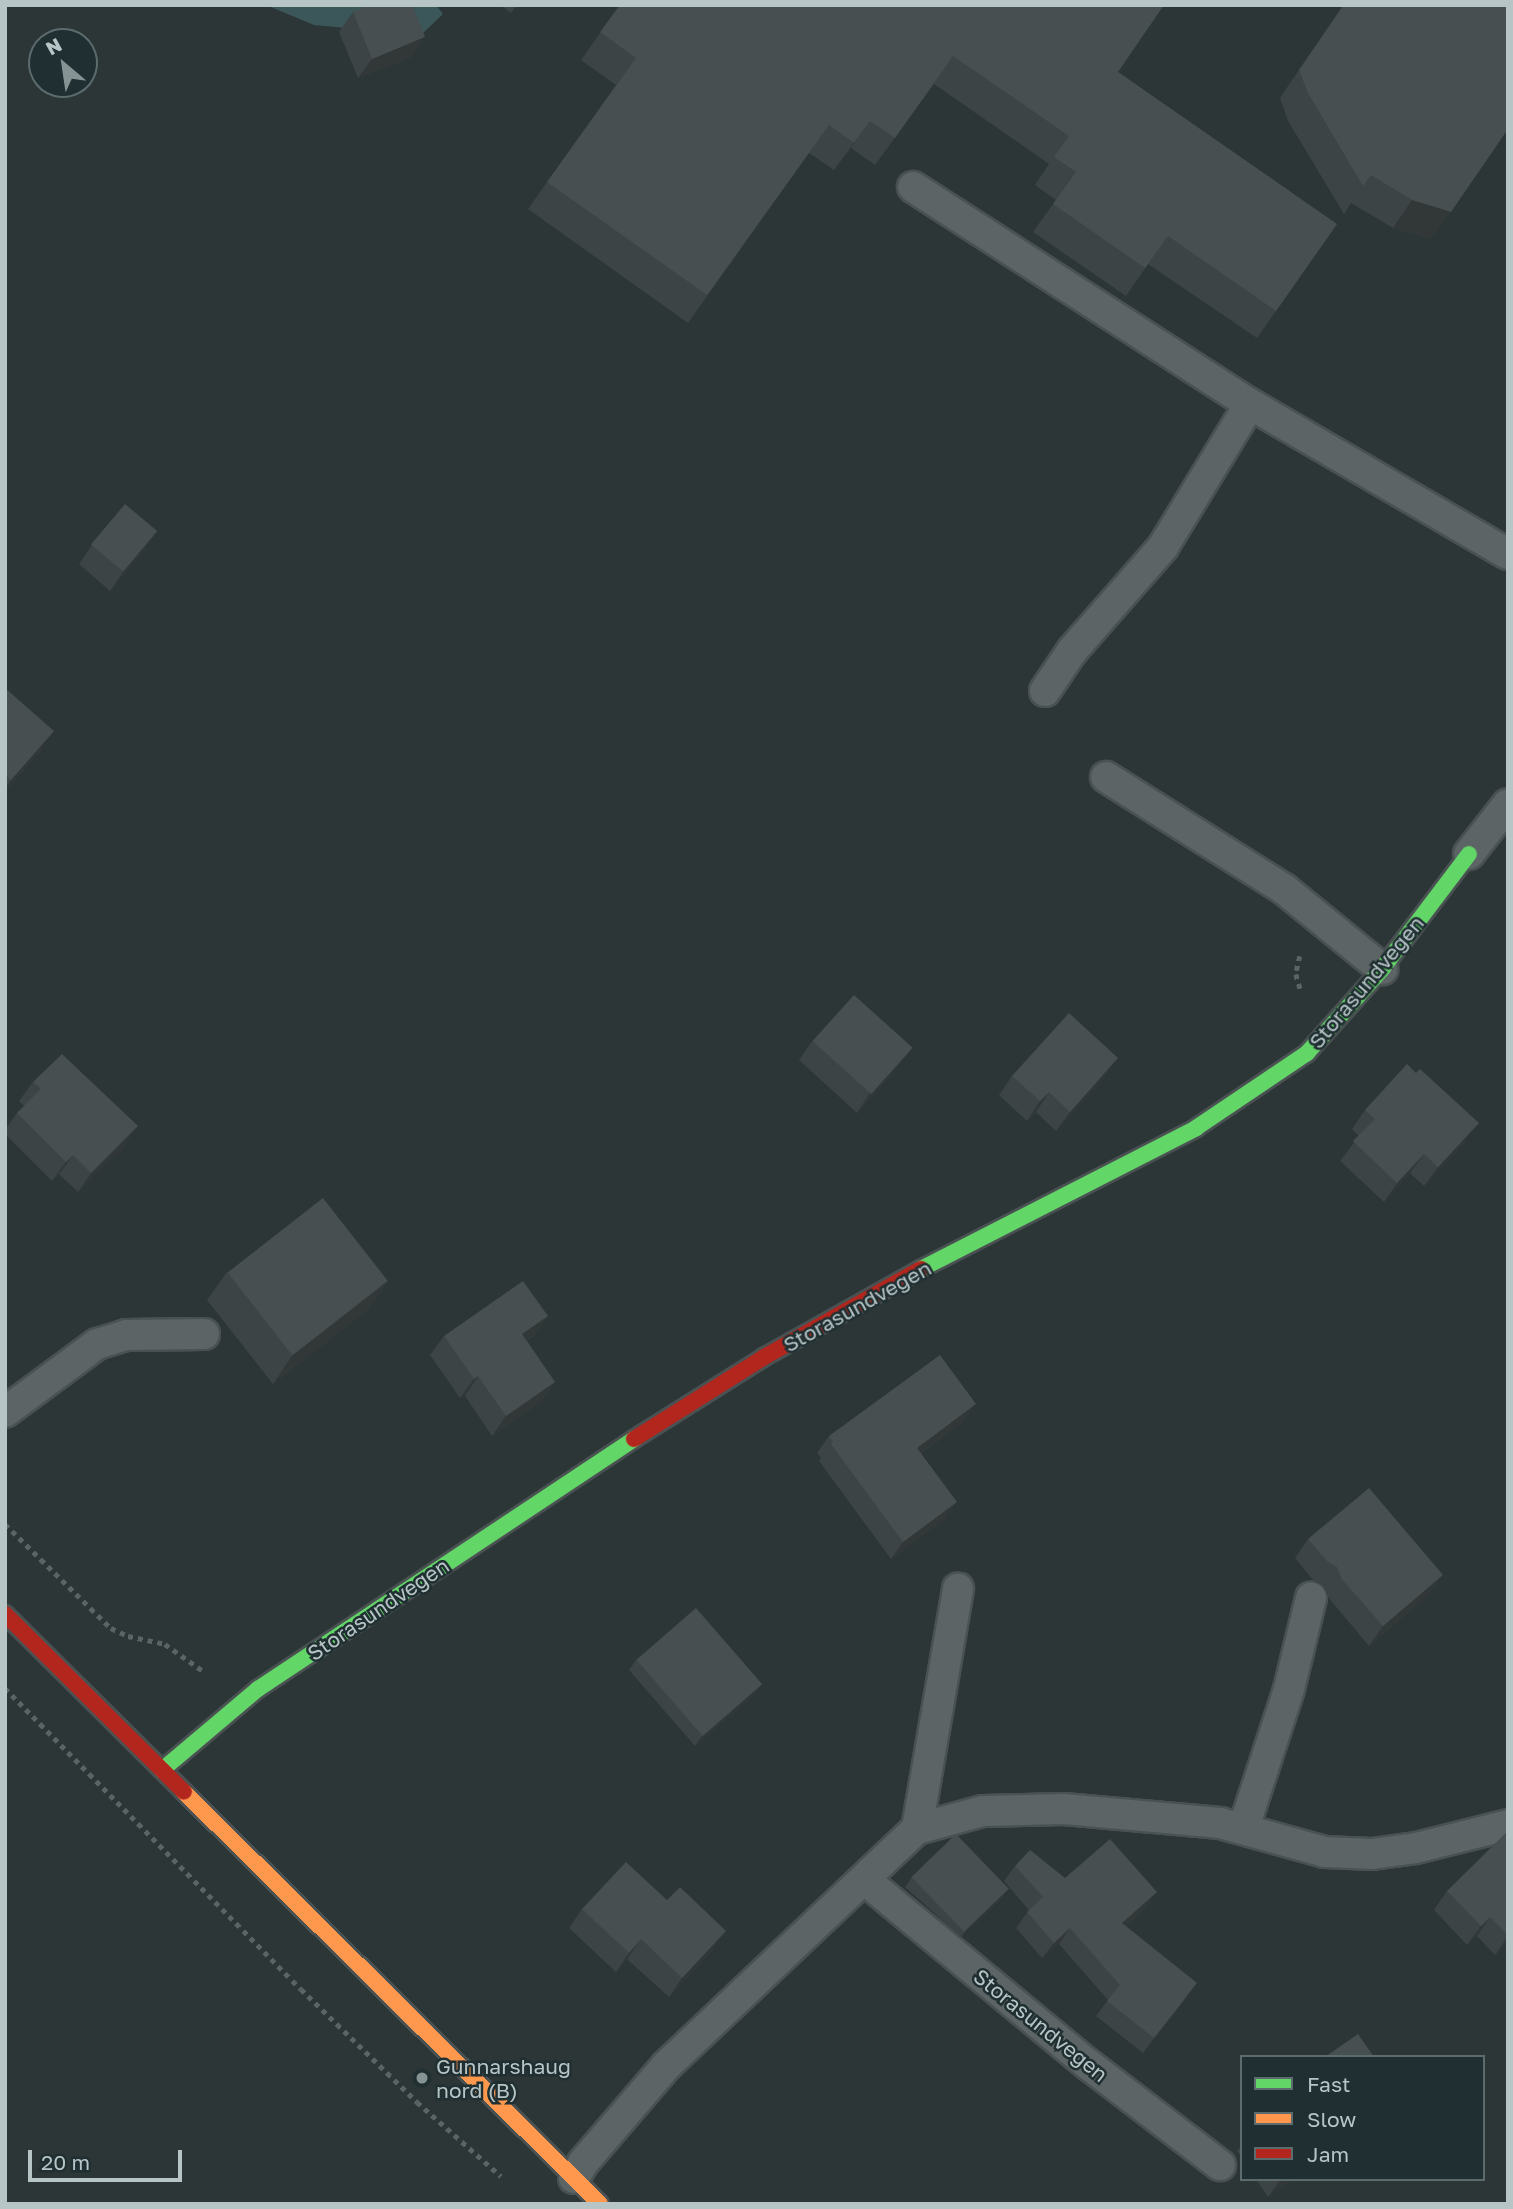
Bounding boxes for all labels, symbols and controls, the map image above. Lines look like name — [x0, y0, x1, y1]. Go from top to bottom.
north arrow — [28, 28, 98, 98]
text: N — [42, 32, 65, 60]
street label: Storasundvegen — [1303, 911, 1429, 1053]
street label: Storasundvegen — [779, 1255, 935, 1357]
street label: Storasundvegen — [303, 1552, 453, 1666]
street label: Storasundvegen — [969, 1963, 1113, 2087]
place label: Gunnarshaug nord (B) — [436, 2053, 571, 2103]
legend — [1240, 2055, 1485, 2181]
marker: Gunnarshaug nord (B) — [414, 2070, 430, 2086]
text: Fast — [1307, 2071, 1350, 2097]
text: Slow — [1307, 2106, 1356, 2132]
scale bar — [32, 2136, 186, 2180]
text: Jam — [1307, 2141, 1349, 2167]
text: 20 m — [41, 2149, 90, 2175]

